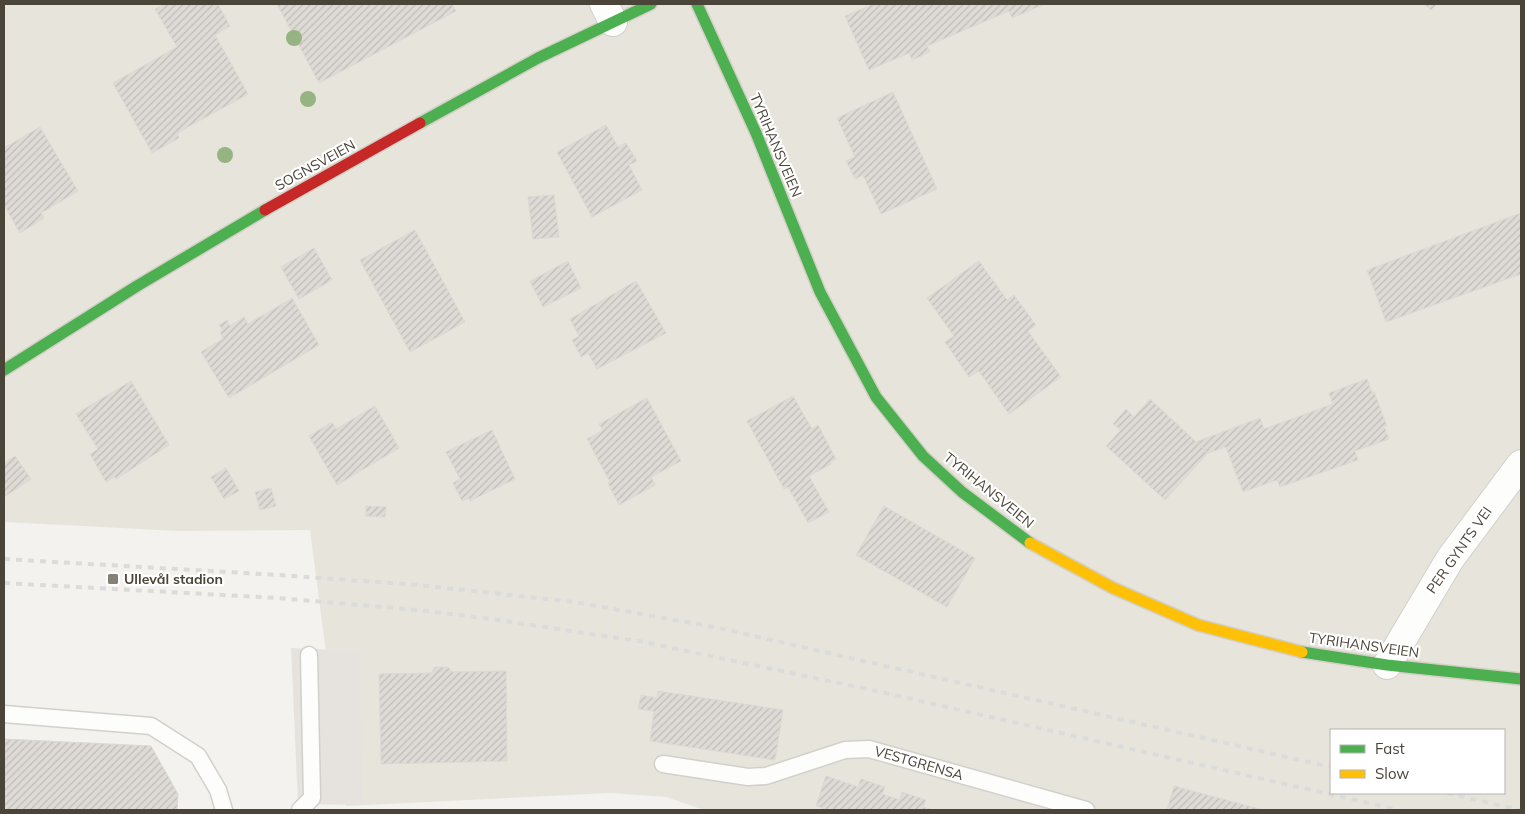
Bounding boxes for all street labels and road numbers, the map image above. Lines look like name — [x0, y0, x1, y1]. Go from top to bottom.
street label: TYRIHANSVEIEN — [746, 90, 806, 200]
street label: SOGNSVEIEN — [272, 136, 358, 194]
street label: TYRIHANSVEIEN — [940, 448, 1038, 532]
street label: PER GYNTS VEI — [1422, 503, 1496, 597]
street label: TYRIHANSVEIEN — [1308, 628, 1420, 662]
street label: VESTGRENSA — [872, 742, 966, 784]

